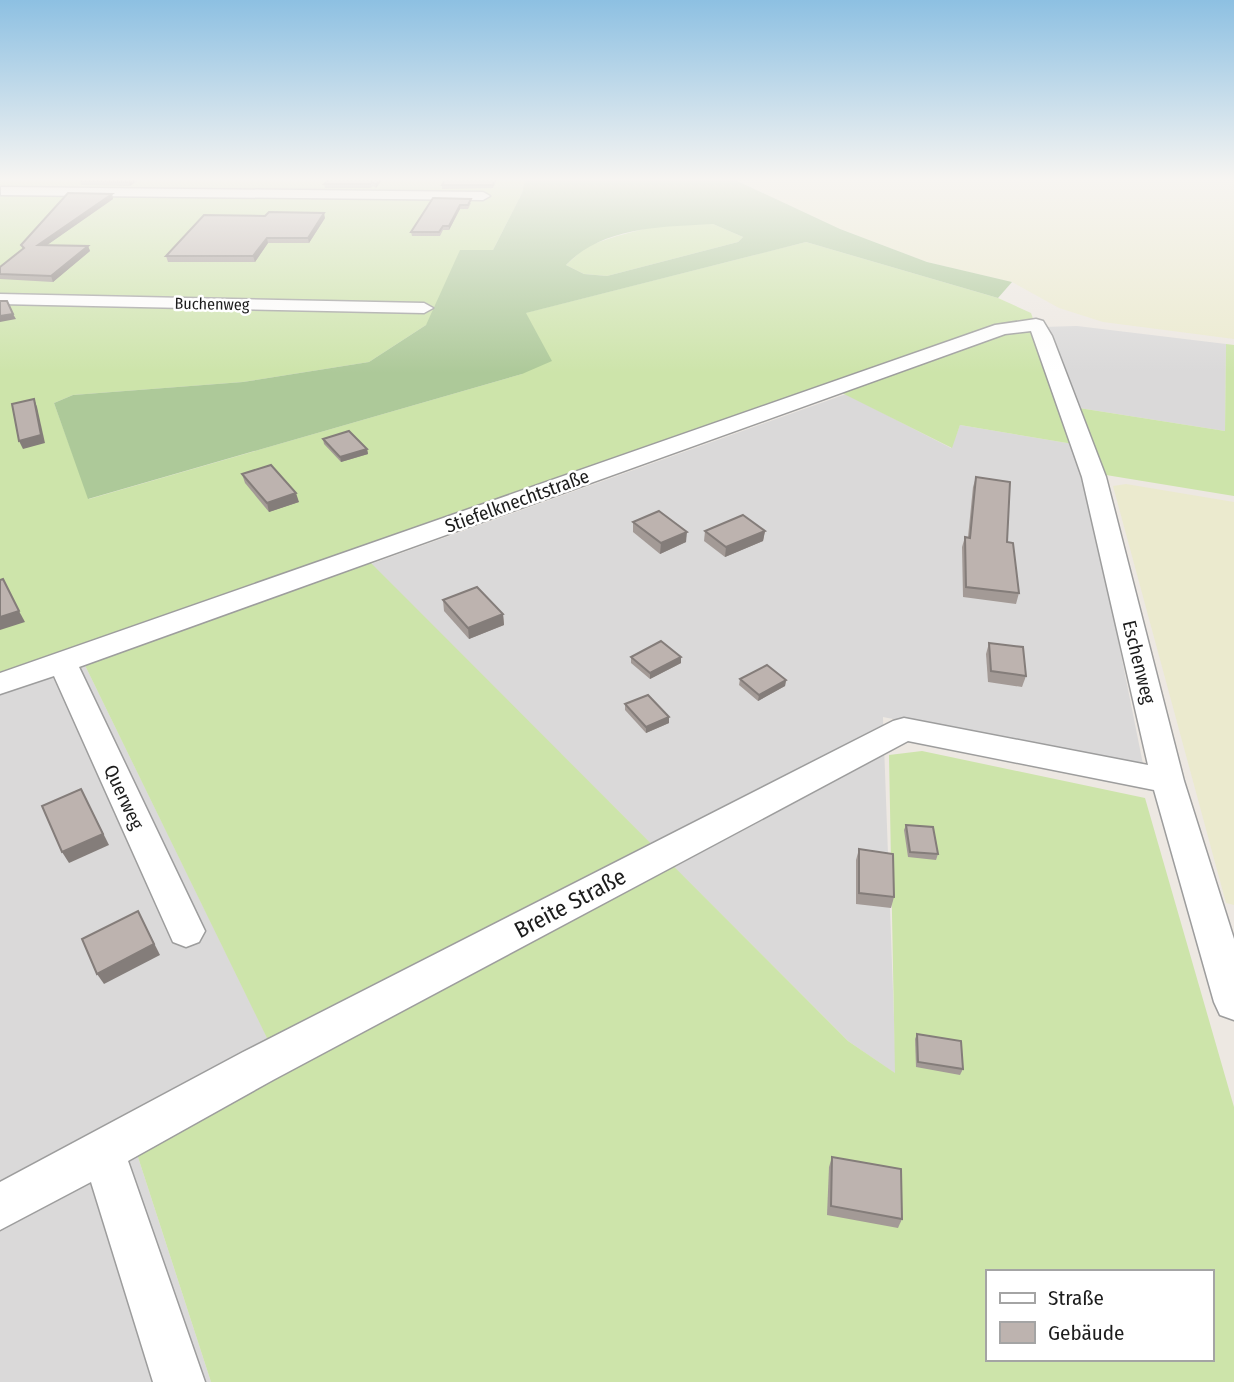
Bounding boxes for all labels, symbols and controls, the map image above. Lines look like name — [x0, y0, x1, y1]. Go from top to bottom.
street label: Buchenweg — [175, 294, 250, 314]
street label: Stiefelknechtstraße — [442, 464, 592, 538]
street label: Eschenweg — [1118, 618, 1160, 706]
street label: Querweg — [99, 761, 149, 833]
street label: Breite Straße — [509, 862, 631, 944]
legend — [986, 1270, 1213, 1361]
text: Straße — [1048, 1285, 1104, 1311]
text: Gebäude — [1048, 1320, 1124, 1346]

